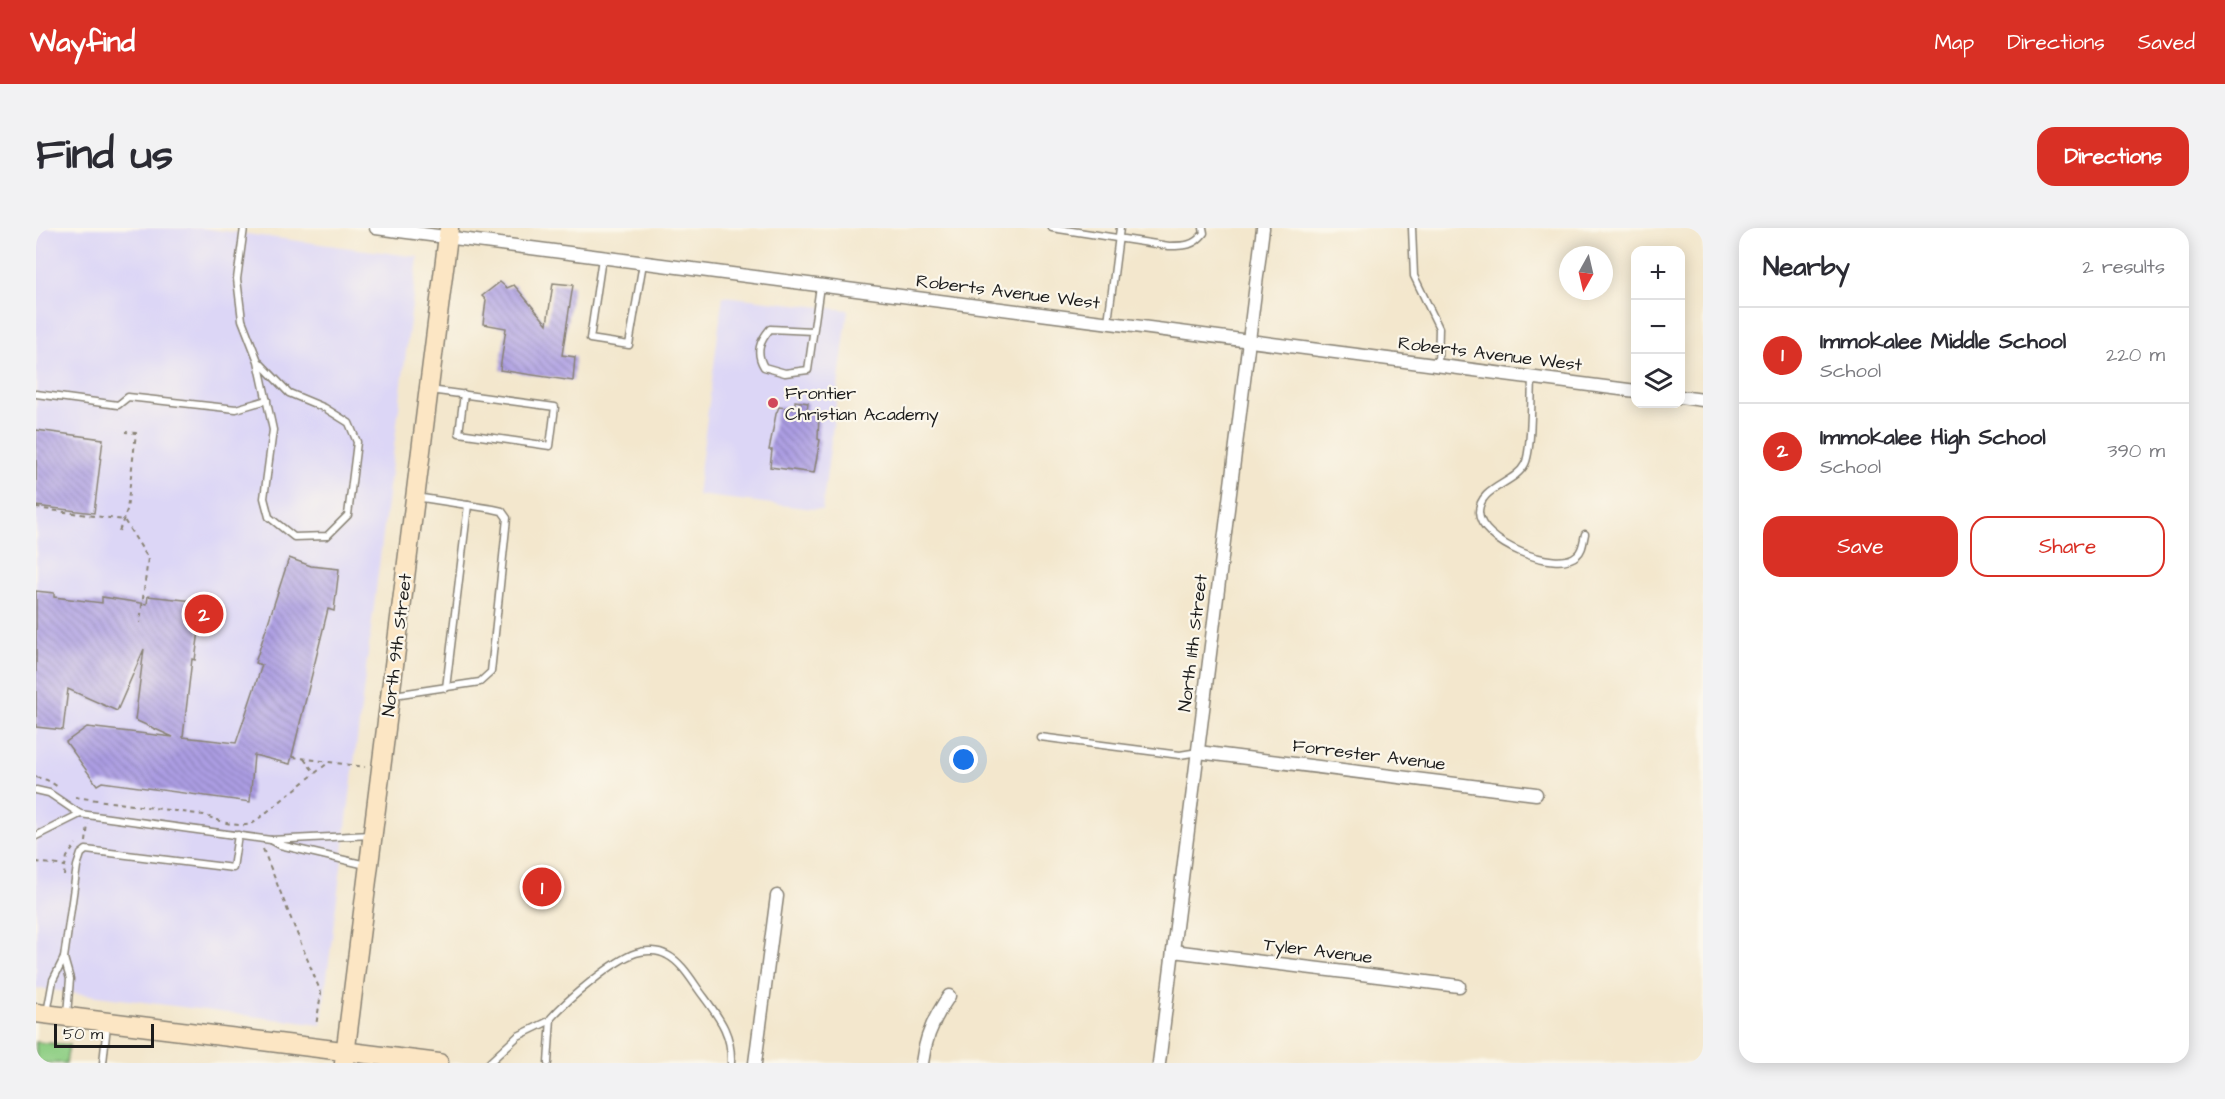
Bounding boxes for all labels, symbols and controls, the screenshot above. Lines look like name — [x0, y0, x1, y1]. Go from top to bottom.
text: Wayfind — [30, 23, 135, 62]
text: Map — [1934, 28, 1974, 57]
text: Directions — [2007, 28, 2105, 57]
text: Saved — [2138, 28, 2195, 57]
text: Find us — [36, 127, 173, 185]
button: Directions — [2037, 127, 2189, 186]
north arrow — [1559, 246, 1613, 300]
map controls — [1631, 246, 1685, 408]
button: + — [1631, 246, 1685, 300]
text: Nearby — [1763, 249, 1850, 285]
text: 2 results — [2082, 253, 2165, 281]
street label: Roberts Avenue West — [915, 268, 1102, 316]
button: − — [1631, 300, 1685, 354]
text: Immokalee Middle School — [1820, 326, 2066, 357]
street label: Roberts Avenue West — [1397, 330, 1584, 378]
text: 1 — [1781, 341, 1784, 369]
text: 220 m — [2106, 341, 2165, 369]
button: layers — [1631, 354, 1685, 408]
text: School — [1820, 357, 1881, 385]
place label: Frontier Christian Academy — [785, 381, 939, 428]
marker: Frontier Christian Academy — [766, 396, 780, 410]
text: Immokalee High School — [1820, 422, 2046, 453]
text: 2 — [1777, 437, 1788, 465]
text: 390 m — [2107, 437, 2165, 465]
text: School — [1820, 453, 1881, 481]
button: Save — [1763, 516, 1958, 577]
button: Share — [1970, 516, 2165, 577]
street label: North 9th Street — [376, 571, 418, 718]
street label: North 11th Street — [1172, 572, 1214, 713]
pin: 2 — [184, 592, 224, 636]
street label: Forrester Avenue — [1291, 733, 1447, 777]
your location — [949, 745, 978, 774]
pin: 1 — [522, 864, 562, 910]
street label: Tyler Avenue — [1262, 932, 1374, 971]
scale bar — [54, 1021, 154, 1048]
text: 50 m — [63, 1023, 103, 1045]

